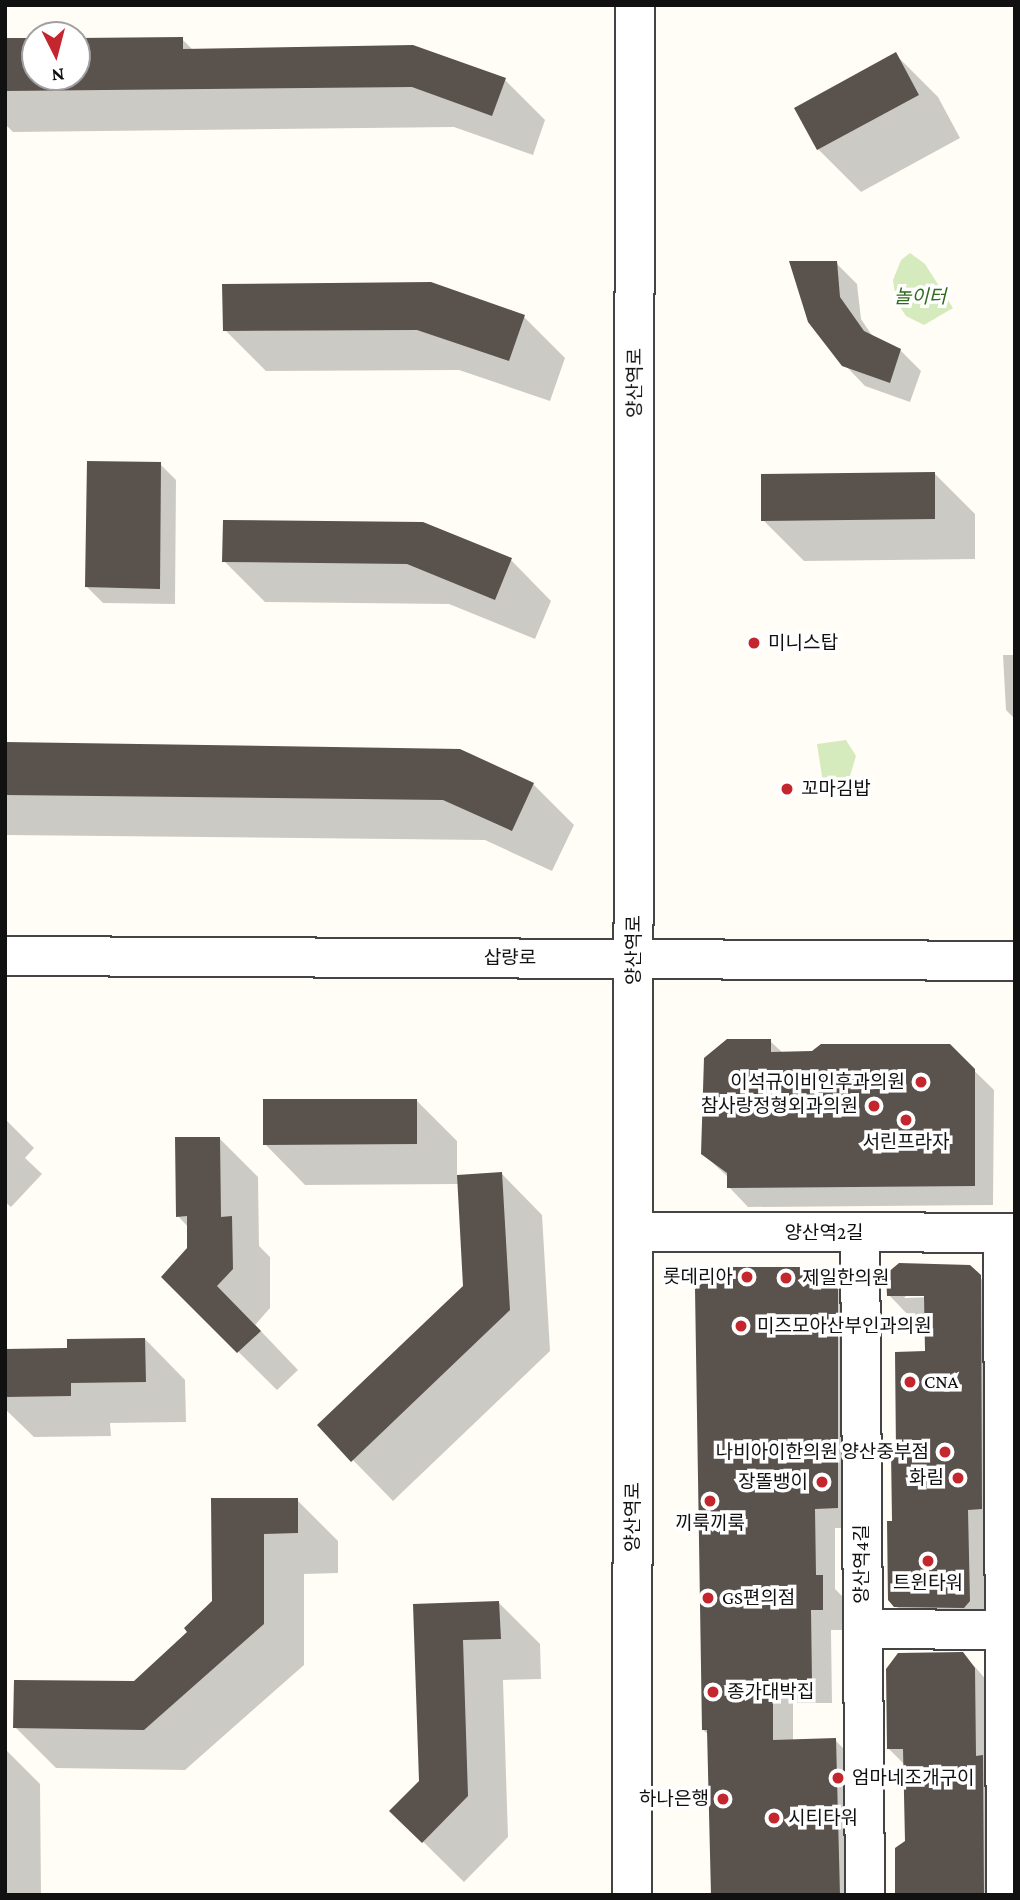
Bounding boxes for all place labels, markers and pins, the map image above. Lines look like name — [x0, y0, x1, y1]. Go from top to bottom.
place label: 미니스탑 — [768, 632, 838, 654]
marker: 미니스탑 — [746, 635, 762, 651]
place label: 꼬마김밥 — [801, 778, 871, 800]
marker: 꼬마김밥 — [779, 781, 795, 797]
place label: 이석규이비인후과의원 — [730, 1071, 905, 1093]
marker: 이석규이비인후과의원 — [911, 1072, 931, 1092]
place label: 참사랑정형외과의원 — [701, 1095, 858, 1117]
marker: 참사랑정형외과의원 — [864, 1096, 884, 1116]
marker: 서린프라자 — [898, 1112, 914, 1128]
place label: 서린프라자 — [862, 1131, 950, 1153]
place label: 롯데리아 — [663, 1266, 733, 1288]
place label: 제일한의원 — [802, 1267, 889, 1289]
marker: 제일한의원 — [776, 1268, 796, 1288]
marker: 롯데리아 — [739, 1269, 755, 1285]
place label: 미즈모아산부인과의원 — [757, 1315, 932, 1337]
marker: 미즈모아산부인과의원 — [731, 1316, 751, 1336]
place label: CNA — [924, 1371, 958, 1393]
marker: CNA — [902, 1374, 918, 1390]
place label: 나비아이한의원 양산중부점 — [716, 1441, 929, 1463]
marker: 나비아이한의원 양산중부점 — [935, 1442, 955, 1462]
place label: 화림 — [909, 1467, 944, 1489]
marker: 화림 — [950, 1470, 966, 1486]
place label: 장똘뱅이 — [738, 1471, 808, 1493]
marker: 장똘뱅이 — [814, 1474, 830, 1490]
marker: 끼룩끼룩 — [702, 1493, 718, 1509]
place label: 끼룩끼룩 — [675, 1512, 745, 1534]
marker: 트윈타워 — [920, 1553, 936, 1569]
place label: 트윈타워 — [893, 1572, 963, 1594]
place label: GS편의점 — [722, 1587, 795, 1609]
marker: GS편의점 — [700, 1590, 716, 1606]
place label: 종가대박집 — [727, 1681, 814, 1703]
marker: 종가대박집 — [705, 1684, 721, 1700]
place label: 엄마네조개구이 — [852, 1767, 974, 1789]
marker: 엄마네조개구이 — [830, 1770, 846, 1786]
place label: 하나은행 — [639, 1788, 709, 1810]
marker: 하나은행 — [715, 1791, 731, 1807]
place label: 시티타워 — [788, 1807, 858, 1829]
marker: 시티타워 — [766, 1810, 782, 1826]

